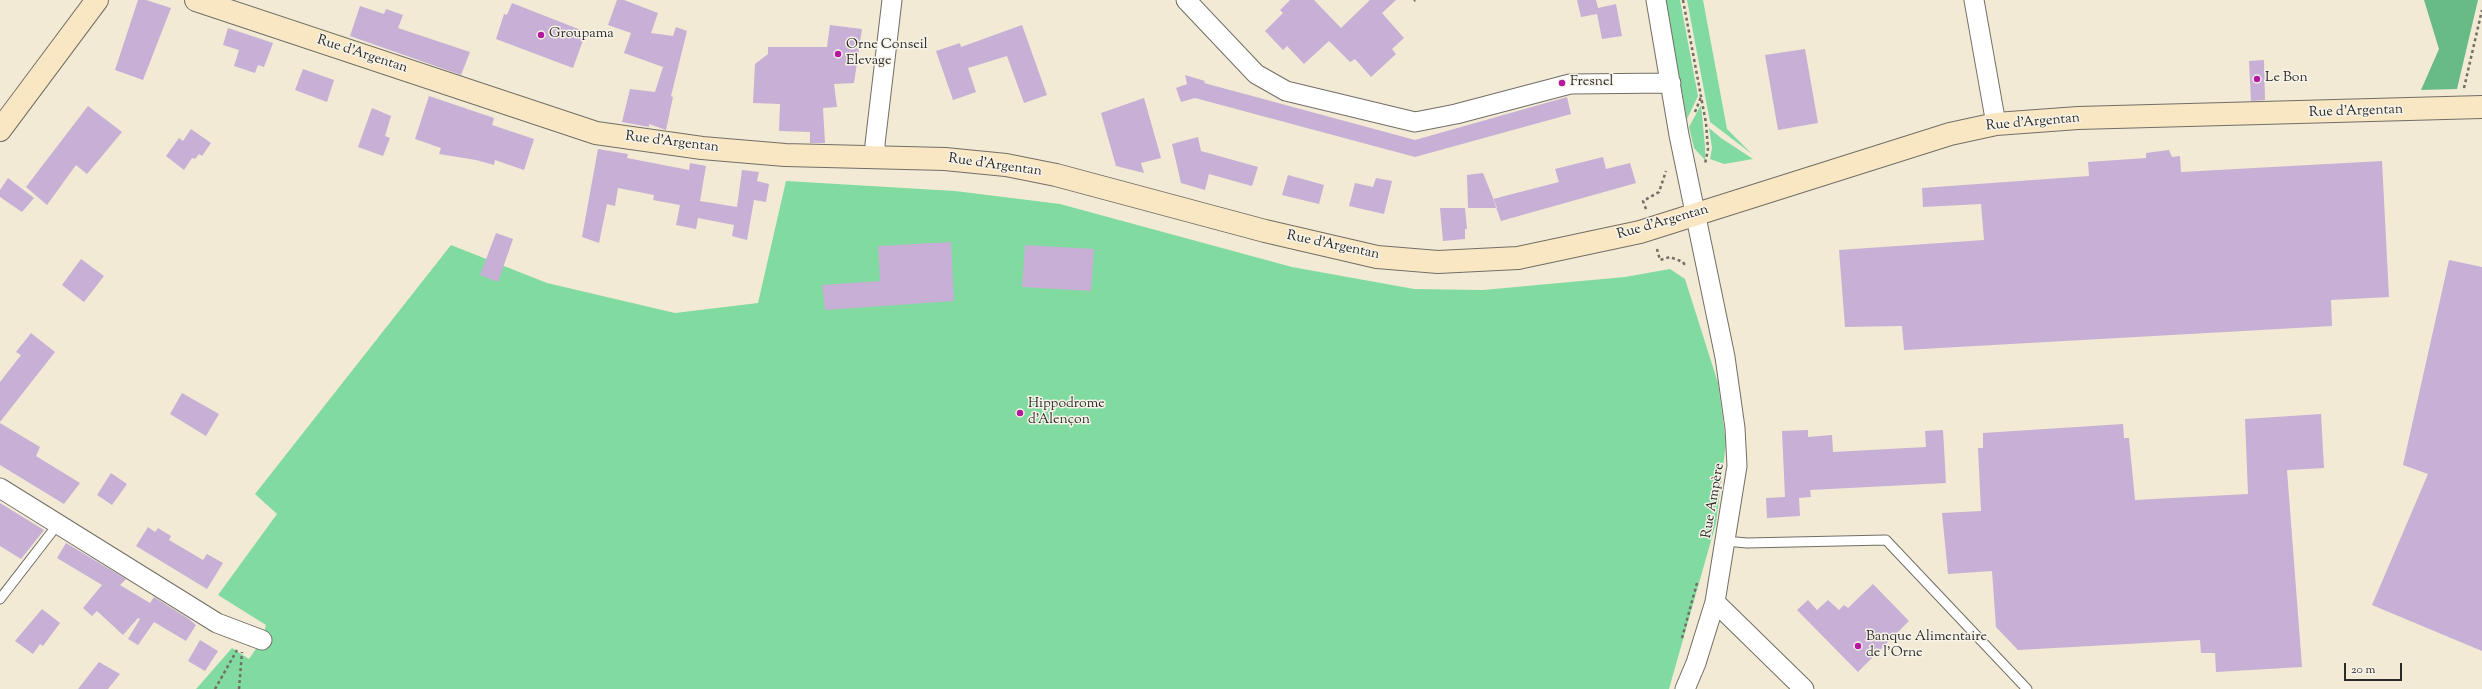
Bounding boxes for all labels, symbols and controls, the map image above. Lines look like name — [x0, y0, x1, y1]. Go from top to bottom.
place label: Groupama — [549, 27, 614, 43]
marker: Groupama — [536, 30, 546, 40]
street label: Rue d'Argentan — [315, 32, 409, 78]
place label: Orne Conseil Elevage — [846, 38, 928, 70]
marker: Orne Conseil Elevage — [833, 49, 843, 59]
place label: Le Bon — [2265, 71, 2308, 87]
marker: Le Bon — [2252, 74, 2262, 84]
place label: Fresnel — [1570, 75, 1613, 91]
marker: Fresnel — [1557, 78, 1567, 88]
street label: Rue d'Argentan — [2309, 102, 2403, 122]
street label: Rue d'Argentan — [1985, 111, 2081, 135]
street label: Rue d'Argentan — [624, 129, 720, 157]
street label: Rue d'Argentan — [947, 151, 1043, 181]
street label: Rue d'Argentan — [1615, 202, 1711, 244]
street label: Rue d'Argentan — [1285, 228, 1381, 264]
place label: Hippodrome d'Alençon — [1028, 397, 1105, 430]
marker: Hippodrome d'Alençon — [1015, 408, 1025, 418]
street label: Rue Ampère — [1699, 462, 1729, 540]
place label: Banque Alimentaire de l'Orne — [1866, 630, 1987, 662]
marker: Banque Alimentaire de l'Orne — [1853, 641, 1863, 651]
scale bar — [2346, 655, 2404, 681]
text: 20 m — [2351, 661, 2375, 679]

